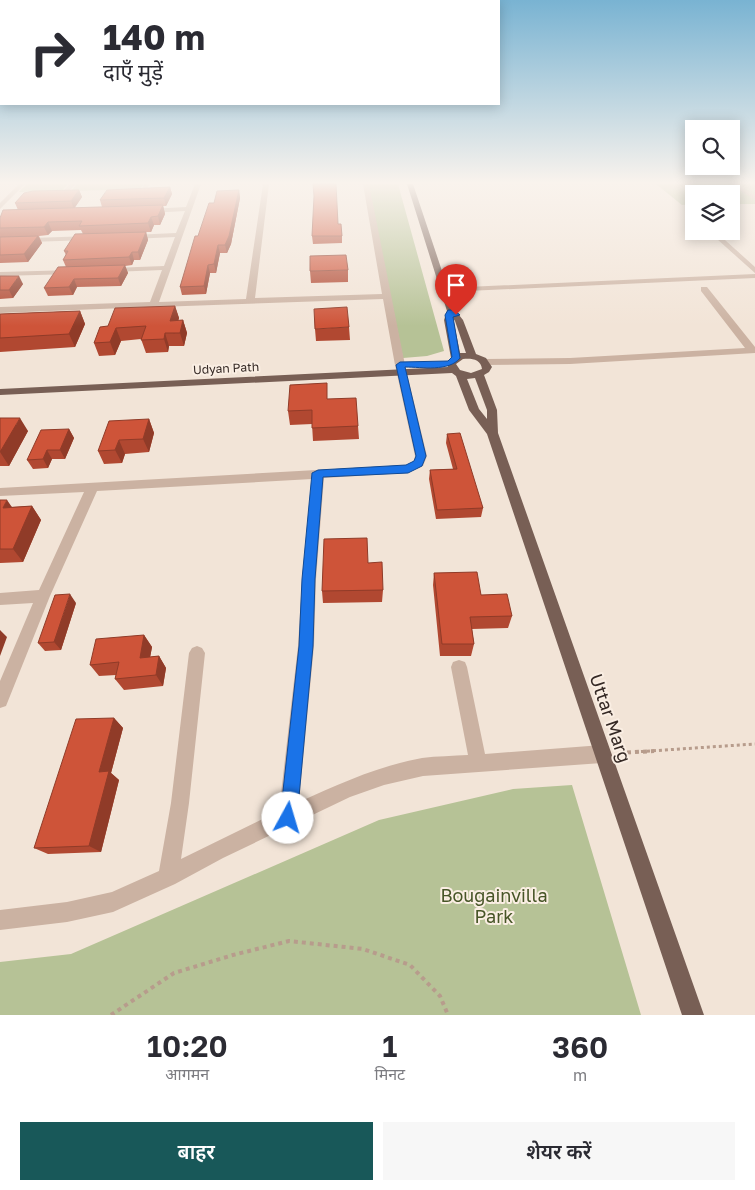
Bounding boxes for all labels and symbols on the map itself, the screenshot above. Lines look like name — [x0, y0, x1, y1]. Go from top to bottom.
pin — [435, 264, 477, 315]
street label: Udyan Path — [193, 359, 259, 377]
street label: Uttar Marg — [586, 671, 636, 765]
position arrow — [261, 791, 313, 843]
park label: Bougainvilla Park — [440, 884, 548, 927]

